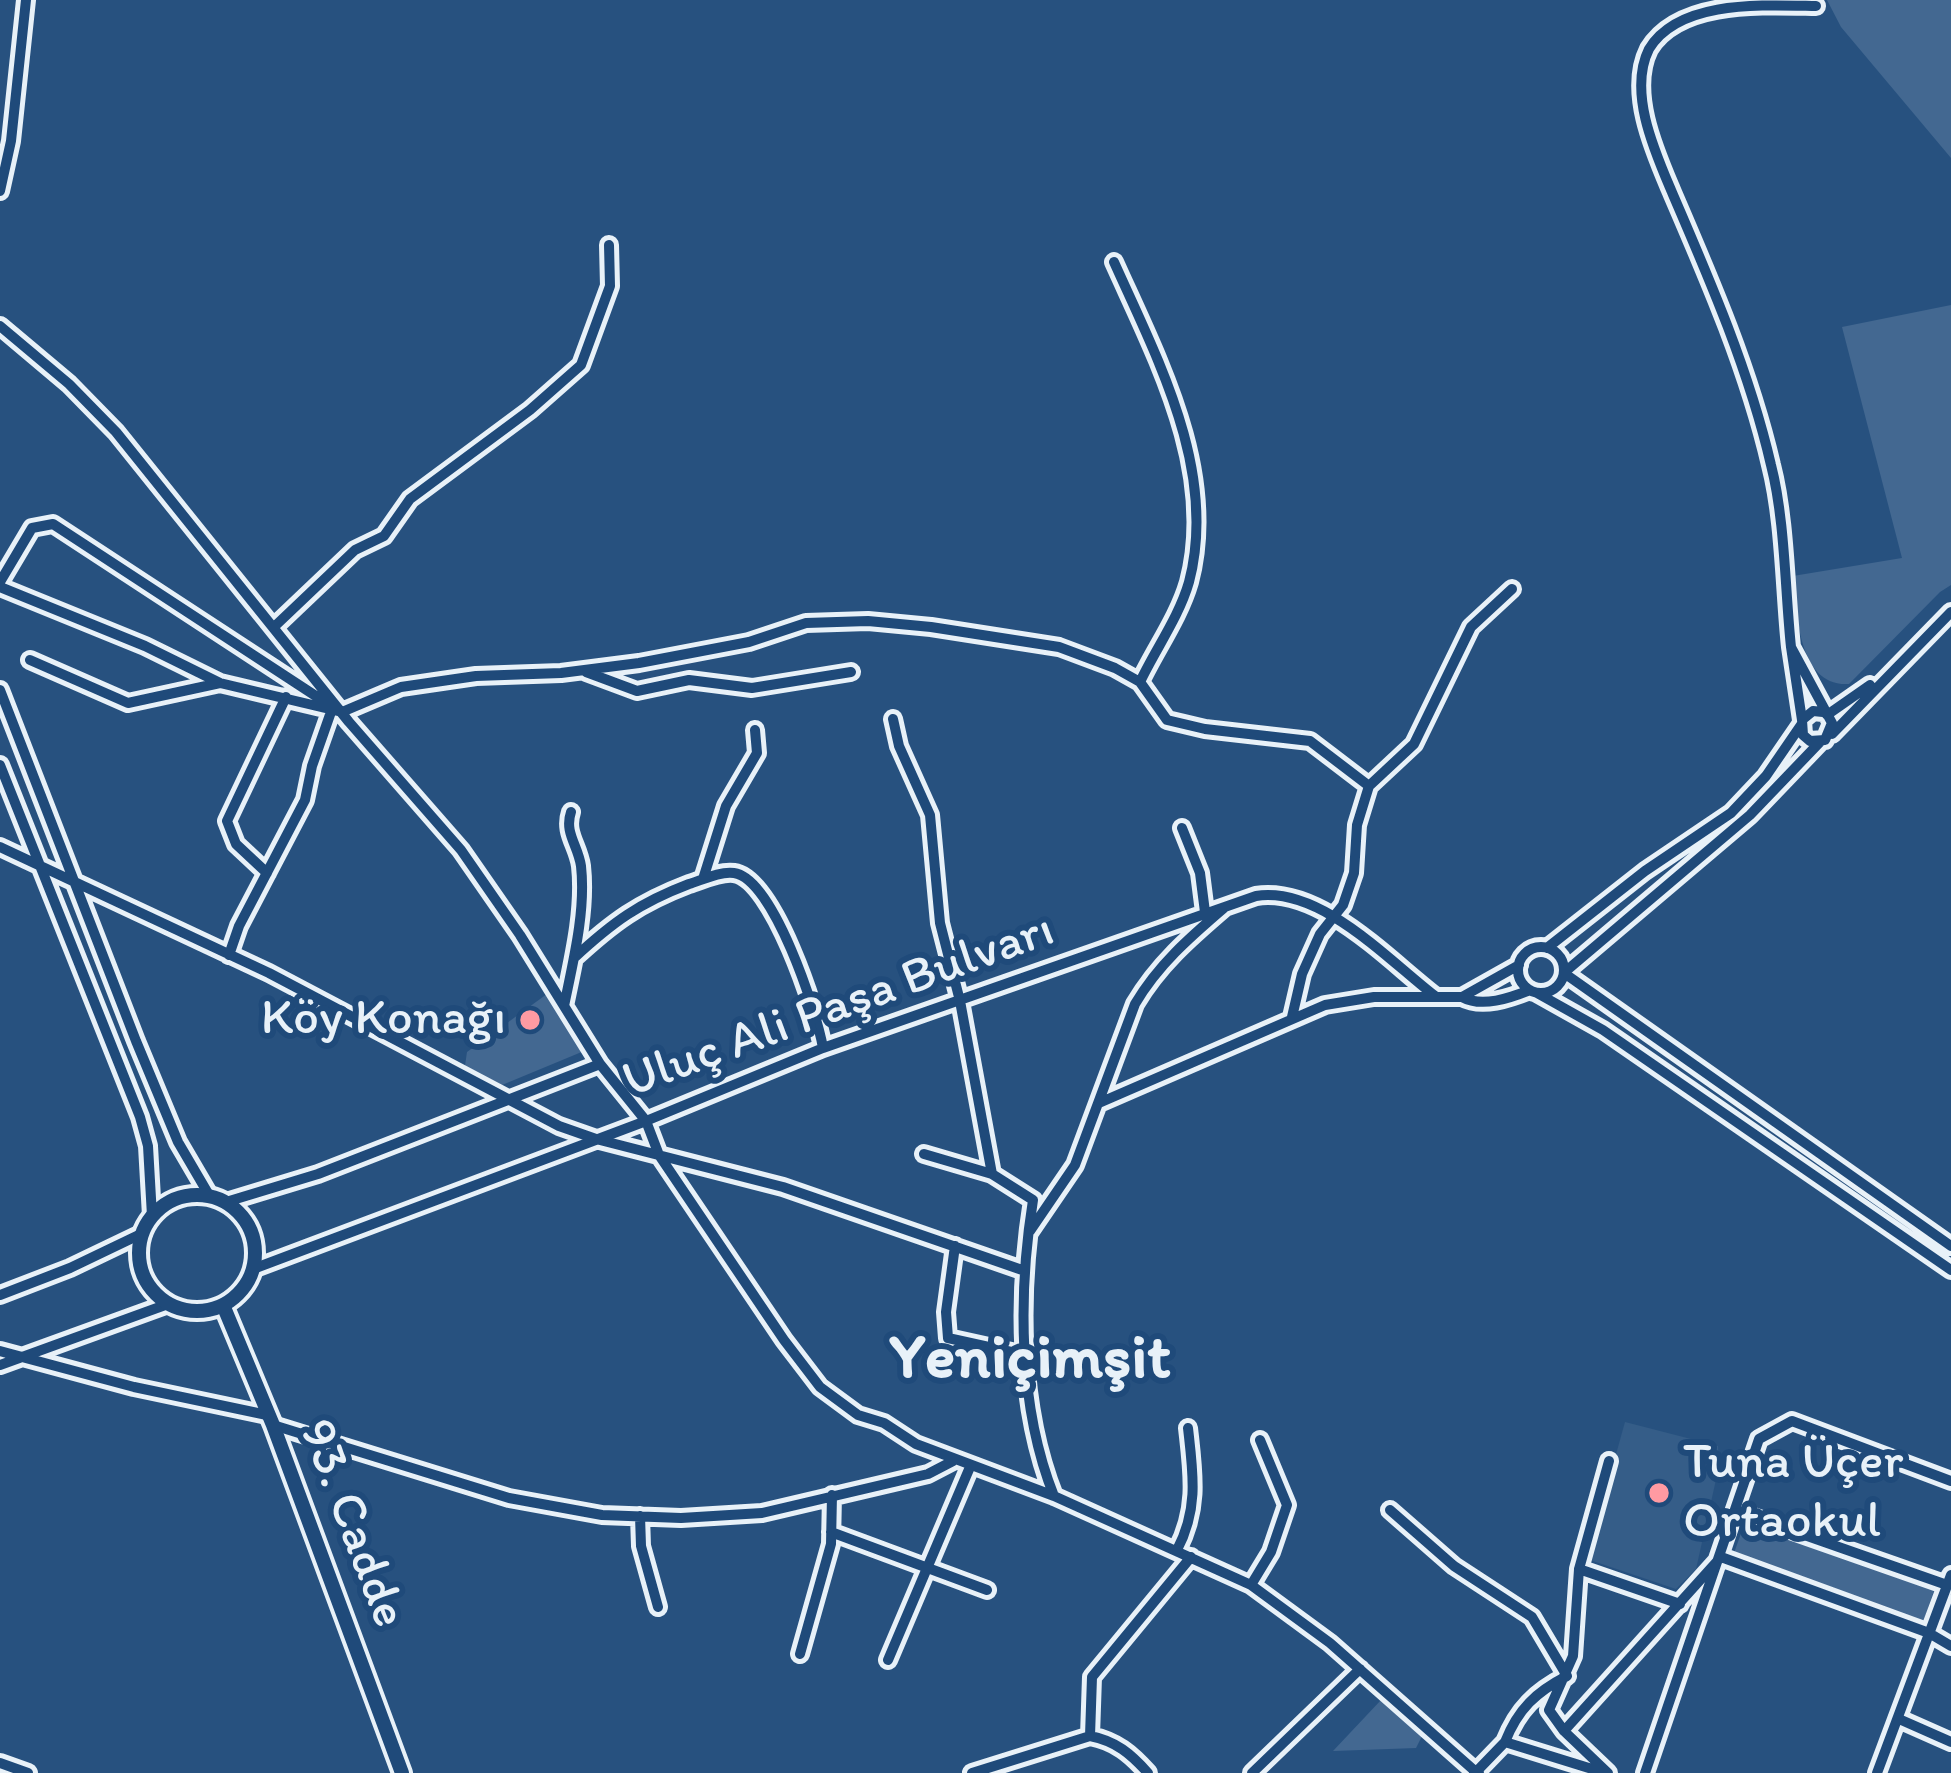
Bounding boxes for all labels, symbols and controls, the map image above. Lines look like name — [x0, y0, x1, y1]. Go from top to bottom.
street label: Uluç Ali Paşa Bulvarı — [615, 901, 1063, 1113]
place label: Köy Konağı — [261, 989, 506, 1051]
marker: Köy Konağı — [517, 1007, 543, 1033]
district label: Yeniçimşit — [889, 1323, 1171, 1399]
street label: 93. Cadde — [283, 1412, 419, 1636]
place label: Tuna Üçer Ortaokul — [1683, 1433, 1904, 1553]
marker: Tuna Üçer Ortaokul — [1646, 1480, 1672, 1506]

